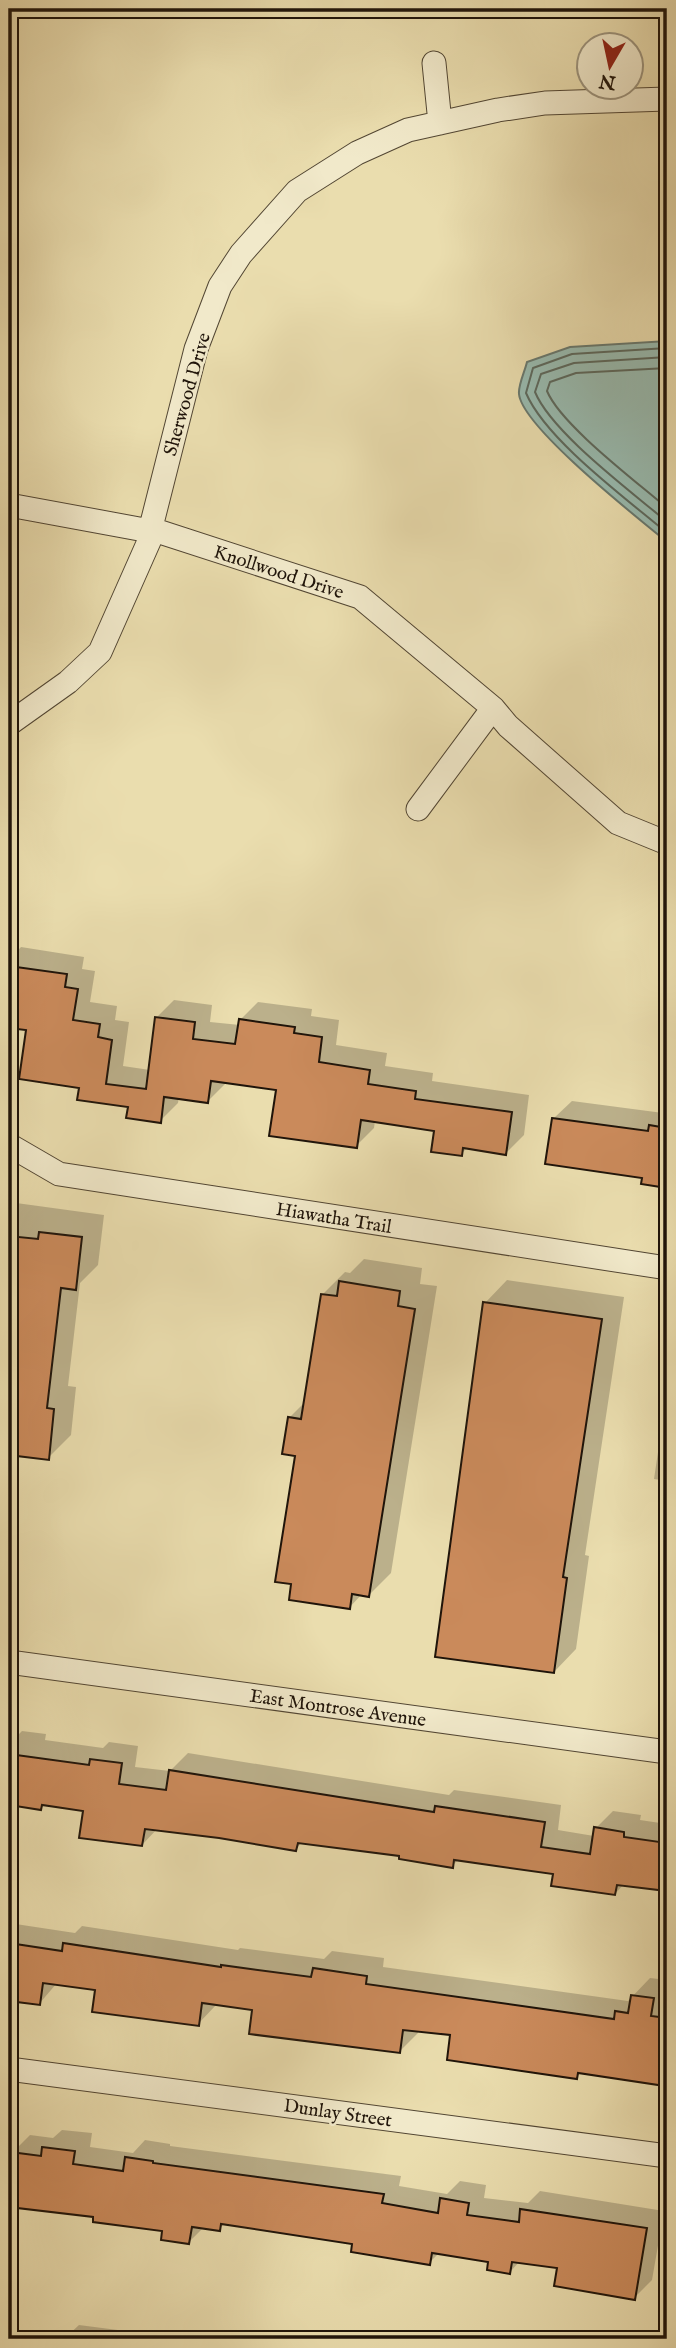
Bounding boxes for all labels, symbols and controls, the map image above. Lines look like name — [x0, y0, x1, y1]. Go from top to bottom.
north arrow — [574, 32, 644, 102]
text: N — [597, 68, 619, 94]
street label: Sherwood Drive — [159, 330, 217, 459]
street label: Knollwood Drive — [210, 541, 347, 605]
street label: Hiawatha Trail — [274, 1198, 394, 1240]
street label: East Montrose Avenue — [248, 1685, 428, 1733]
street label: Dunlay Street — [282, 2095, 394, 2134]

